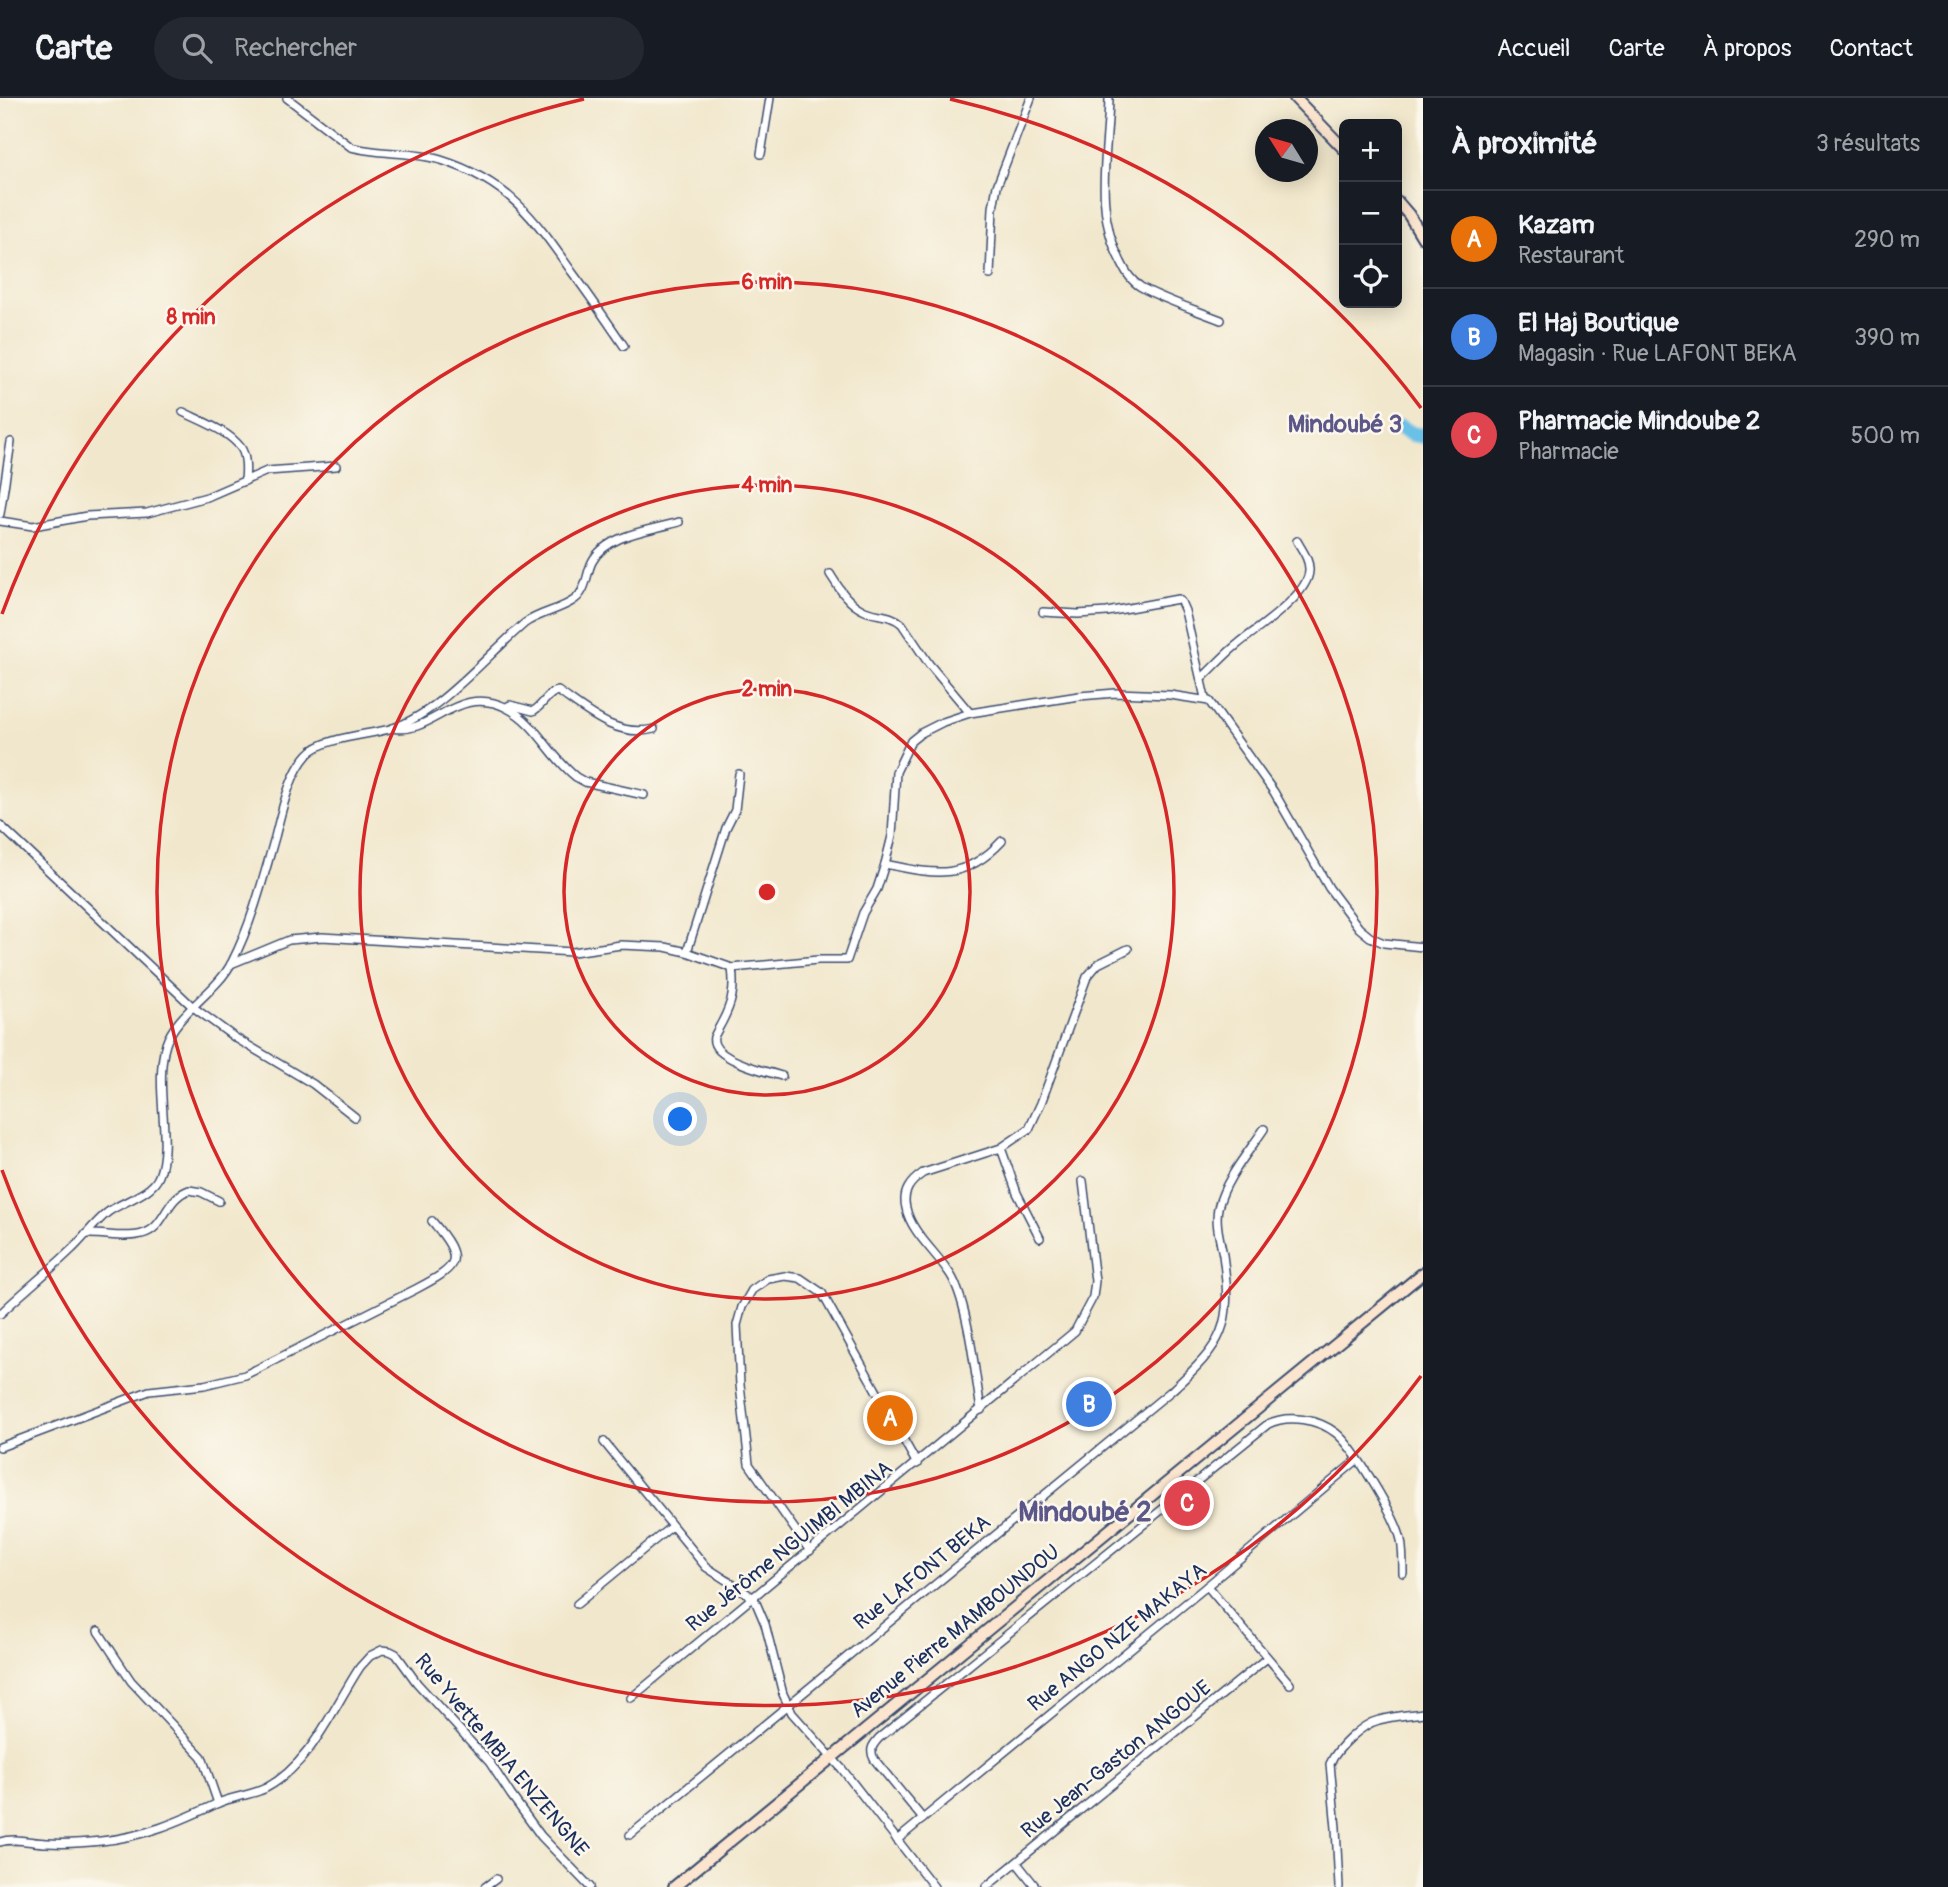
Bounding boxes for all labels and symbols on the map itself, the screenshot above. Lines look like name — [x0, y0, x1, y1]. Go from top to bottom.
north arrow — [1255, 119, 1318, 182]
text: 6 min — [742, 269, 793, 296]
text: 8 min — [166, 304, 216, 331]
district label: Mindoubé 3 — [1288, 410, 1402, 439]
text: 4 min — [742, 472, 793, 499]
text: 2 min — [742, 676, 792, 703]
centre of rings — [755, 880, 779, 904]
your location — [663, 1102, 697, 1136]
pin: B — [1066, 1378, 1112, 1430]
pin: A — [867, 1392, 913, 1444]
street label: Rue Jérôme NGUIMBI MBINA — [681, 1455, 898, 1638]
pin: C — [1164, 1477, 1210, 1529]
district label: Mindoubé 2 — [1018, 1495, 1152, 1530]
street label: Rue LAFONT BEKA — [848, 1509, 996, 1636]
street label: Avenue Pierre MAMBOUNDOU — [845, 1538, 1066, 1724]
street label: Rue ANGO NZE MAKAYA — [1023, 1557, 1212, 1718]
street label: Rue Yvette MBIA ENZENGNE — [409, 1648, 595, 1862]
street label: Rue Jean-Gaston ANGOUE — [1016, 1674, 1217, 1844]

